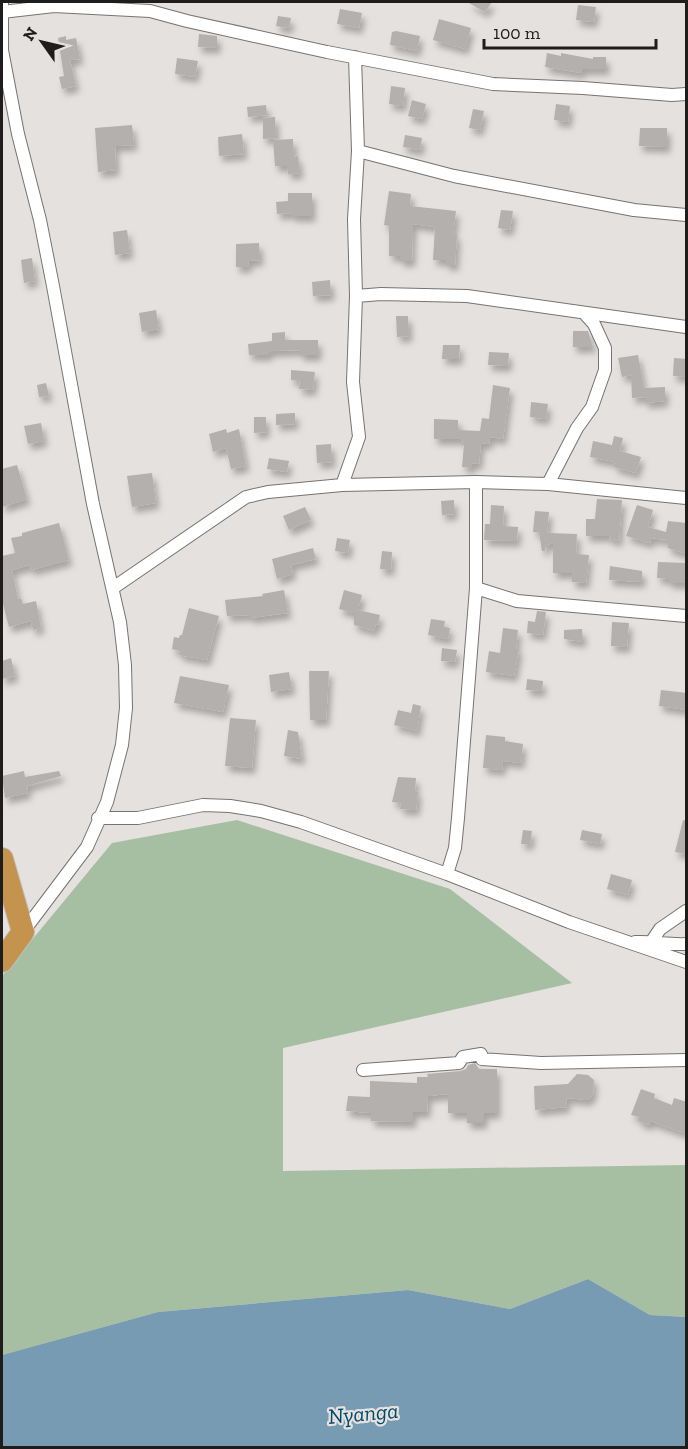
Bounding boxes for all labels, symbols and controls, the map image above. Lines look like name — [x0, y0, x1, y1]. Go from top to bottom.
north arrow — [12, 12, 72, 72]
scale bar — [484, 12, 656, 50]
text: 100 m — [493, 22, 541, 44]
text: N — [19, 24, 41, 44]
water label: Nyanga — [327, 1397, 399, 1430]

